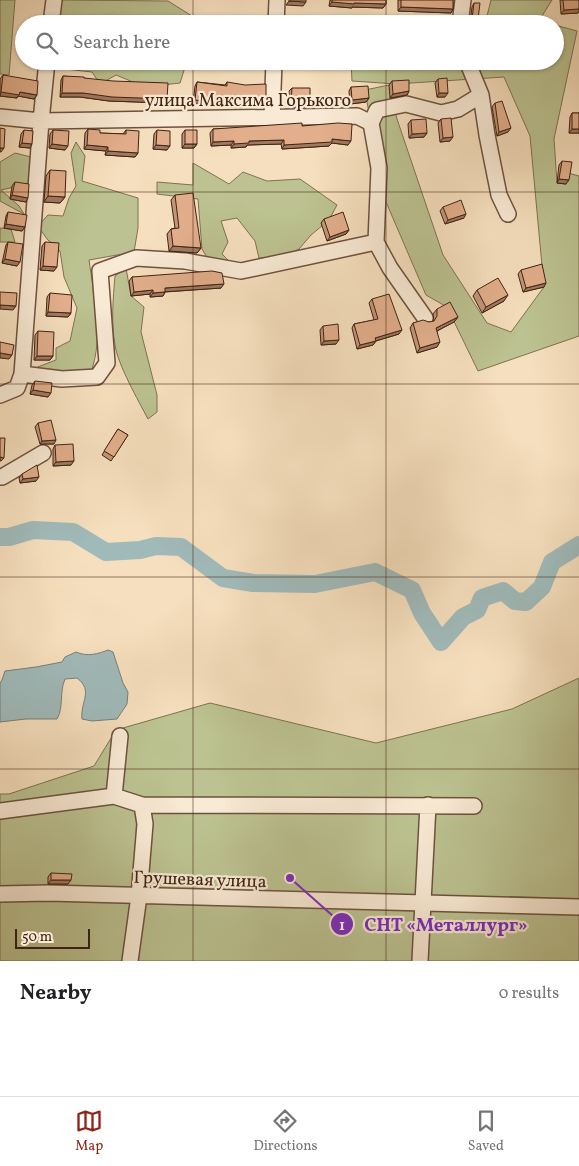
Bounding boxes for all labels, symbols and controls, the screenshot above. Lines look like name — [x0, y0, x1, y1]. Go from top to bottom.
search box — [15, 15, 564, 70]
icon: search — [33, 29, 61, 57]
text: Search here — [73, 30, 170, 56]
street label: улица Максима Горького — [145, 89, 351, 114]
street label: Грушевая улица — [133, 866, 267, 895]
callout: СНТ «Металлург» — [329, 907, 539, 941]
text: СНТ «Металлург» — [364, 913, 528, 939]
text: 1 — [339, 916, 345, 937]
scale bar — [15, 926, 90, 949]
text: 50 m — [22, 928, 52, 947]
text: Nearby — [20, 979, 91, 1008]
text: 0 results — [499, 983, 559, 1005]
tab: Map — [75, 1107, 103, 1156]
tab: Directions — [253, 1107, 318, 1156]
tab: Saved — [468, 1107, 504, 1156]

